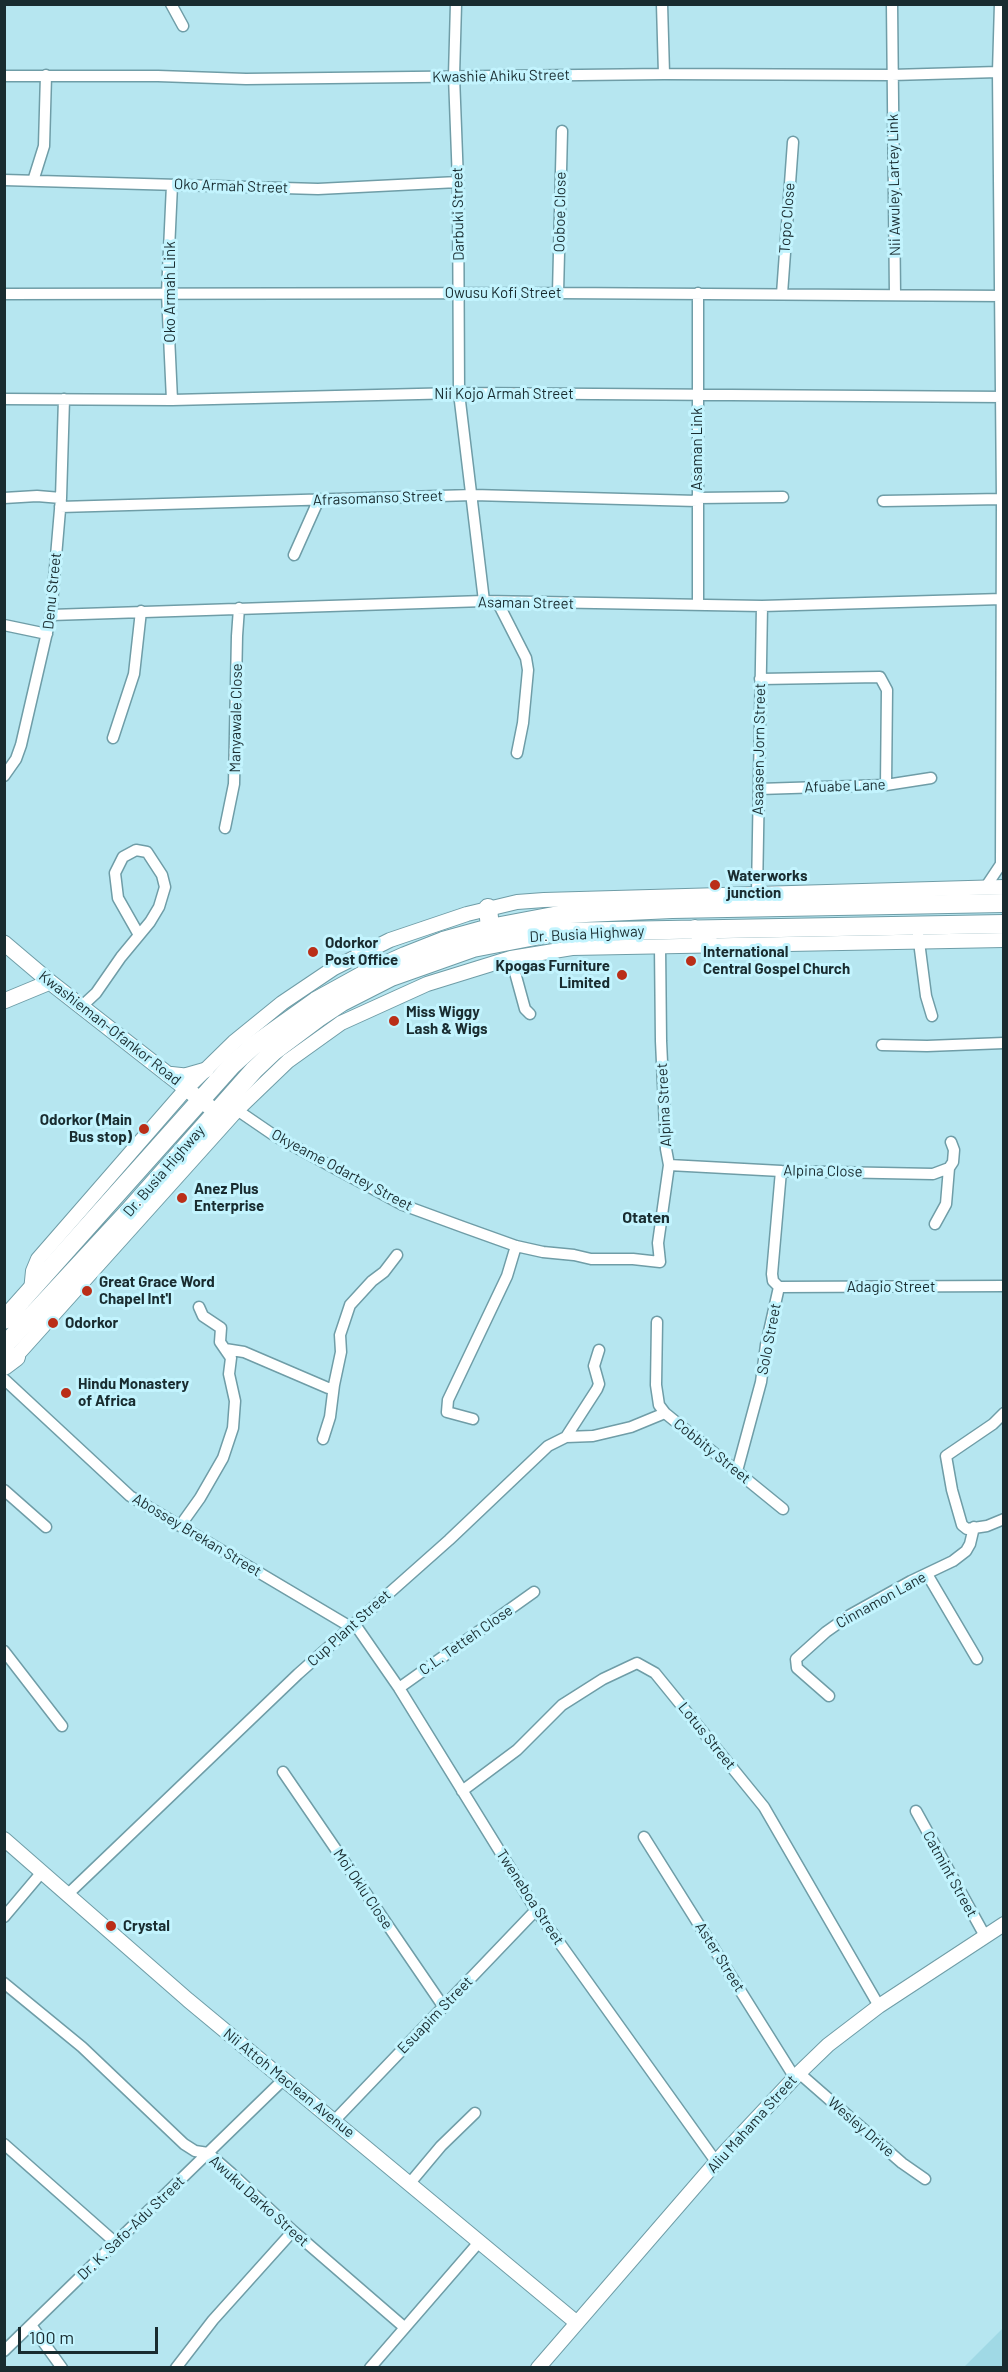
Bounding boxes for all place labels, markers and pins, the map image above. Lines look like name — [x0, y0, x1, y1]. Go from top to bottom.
place label: Waterworks junction — [727, 867, 807, 902]
marker: Waterworks junction — [708, 878, 722, 892]
place label: Odorkor Post Office — [325, 934, 398, 969]
place label: International Central Gospel Church — [703, 943, 850, 978]
marker: Odorkor Post Office — [306, 945, 320, 959]
marker: International Central Gospel Church — [684, 954, 698, 968]
place label: Kpogas Furniture Limited — [496, 957, 610, 992]
marker: Kpogas Furniture Limited — [615, 968, 629, 982]
place label: Miss Wiggy Lash & Wigs — [406, 1003, 488, 1038]
marker: Miss Wiggy Lash & Wigs — [387, 1014, 401, 1028]
place label: Odorkor (Main Bus stop) — [40, 1111, 132, 1146]
marker: Odorkor (Main Bus stop) — [137, 1122, 151, 1136]
place label: Anez Plus Enterprise — [194, 1180, 264, 1215]
marker: Anez Plus Enterprise — [175, 1191, 189, 1205]
place label: Great Grace Word Chapel Int'l — [99, 1273, 215, 1308]
marker: Great Grace Word Chapel Int'l — [80, 1284, 94, 1298]
place label: Odorkor — [65, 1314, 118, 1332]
marker: Odorkor — [46, 1316, 60, 1330]
place label: Hindu Monastery of Africa — [78, 1375, 189, 1410]
marker: Hindu Monastery of Africa — [59, 1386, 73, 1400]
place label: Crystal — [123, 1917, 170, 1935]
marker: Crystal — [104, 1919, 118, 1933]

